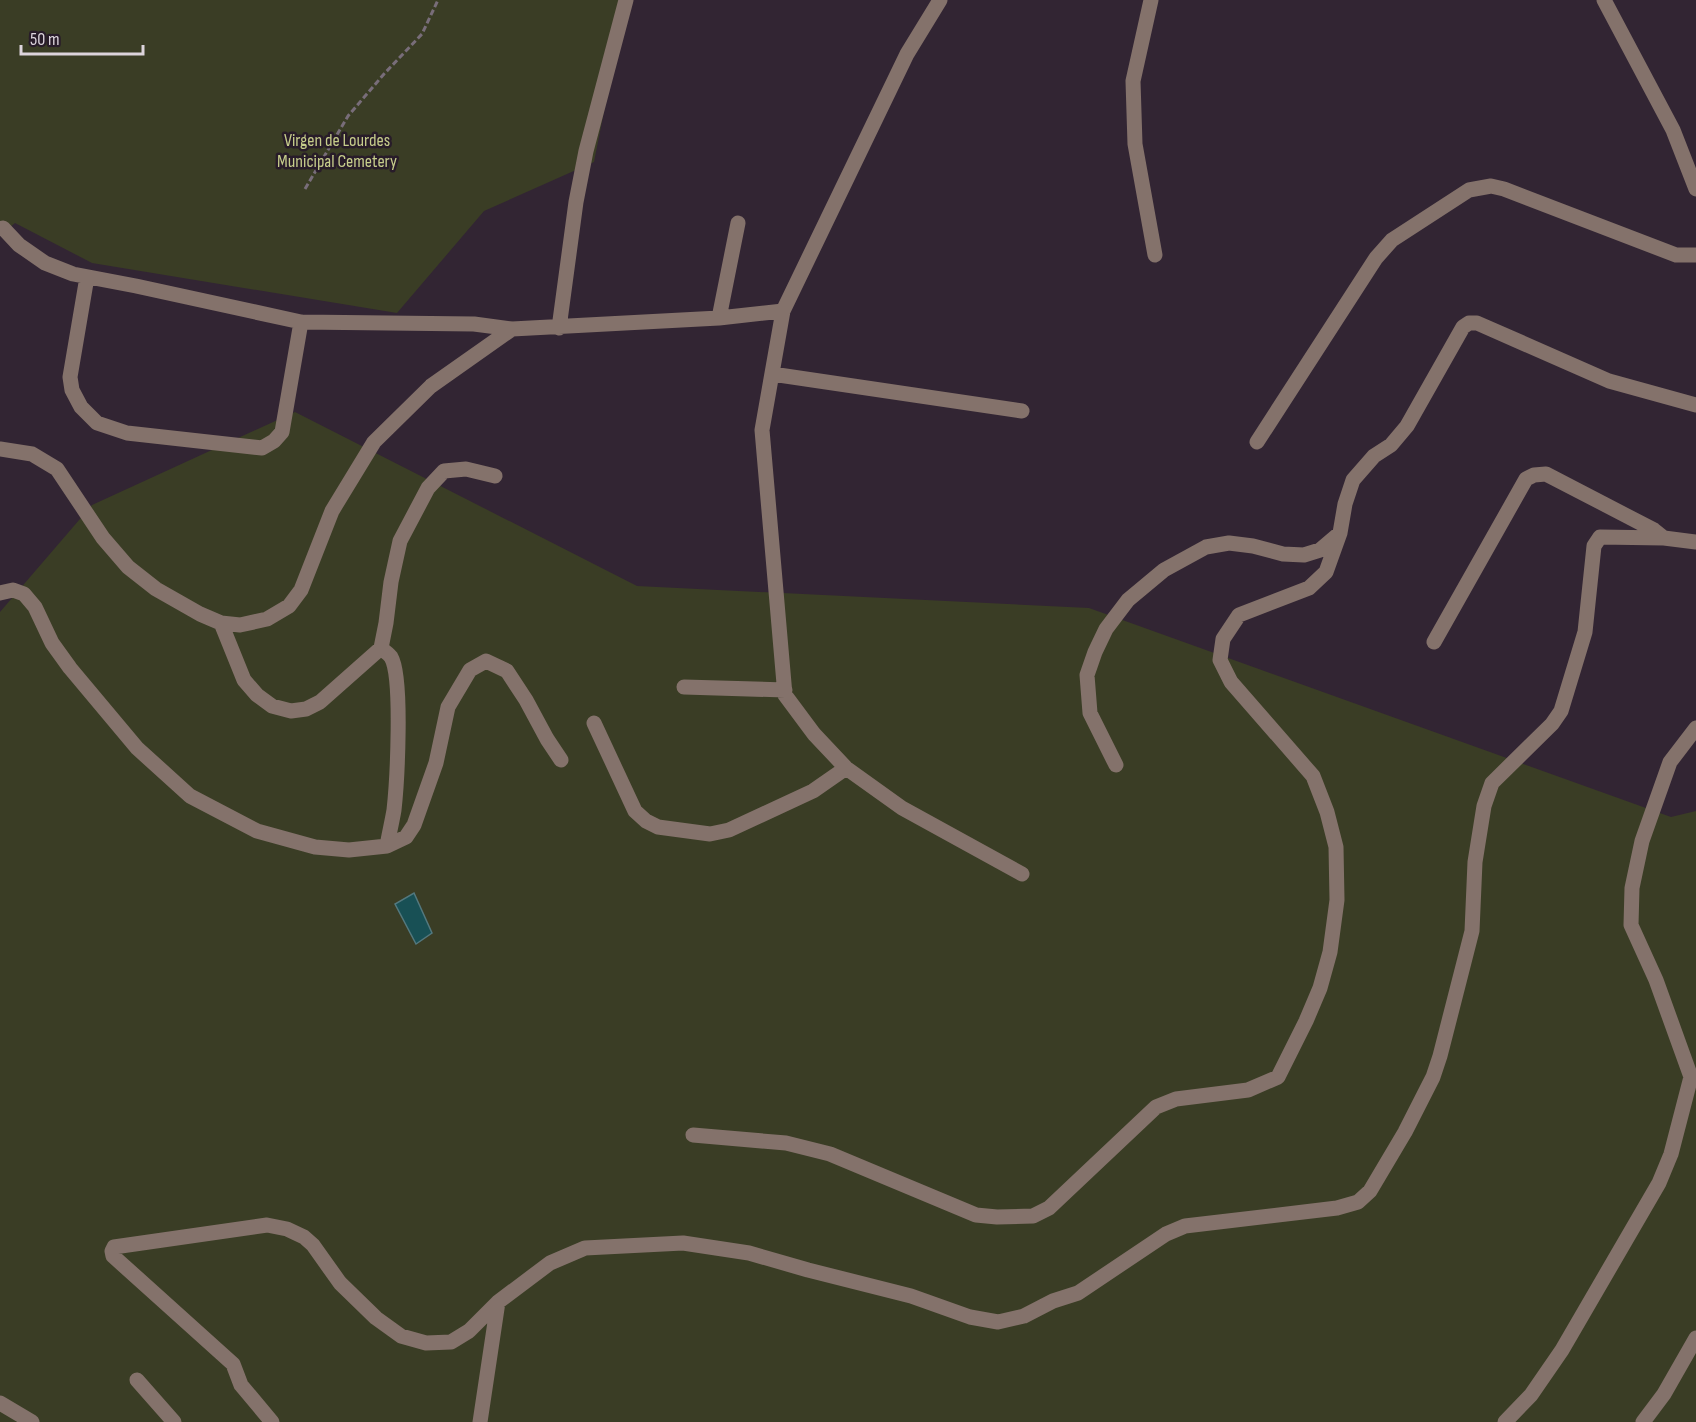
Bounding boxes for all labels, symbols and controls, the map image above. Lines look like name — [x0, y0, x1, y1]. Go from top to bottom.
scale bar — [21, 18, 142, 56]
text: 50 m — [30, 29, 60, 50]
park label: Virgen de Lourdes Municipal Cemetery — [277, 130, 397, 172]

